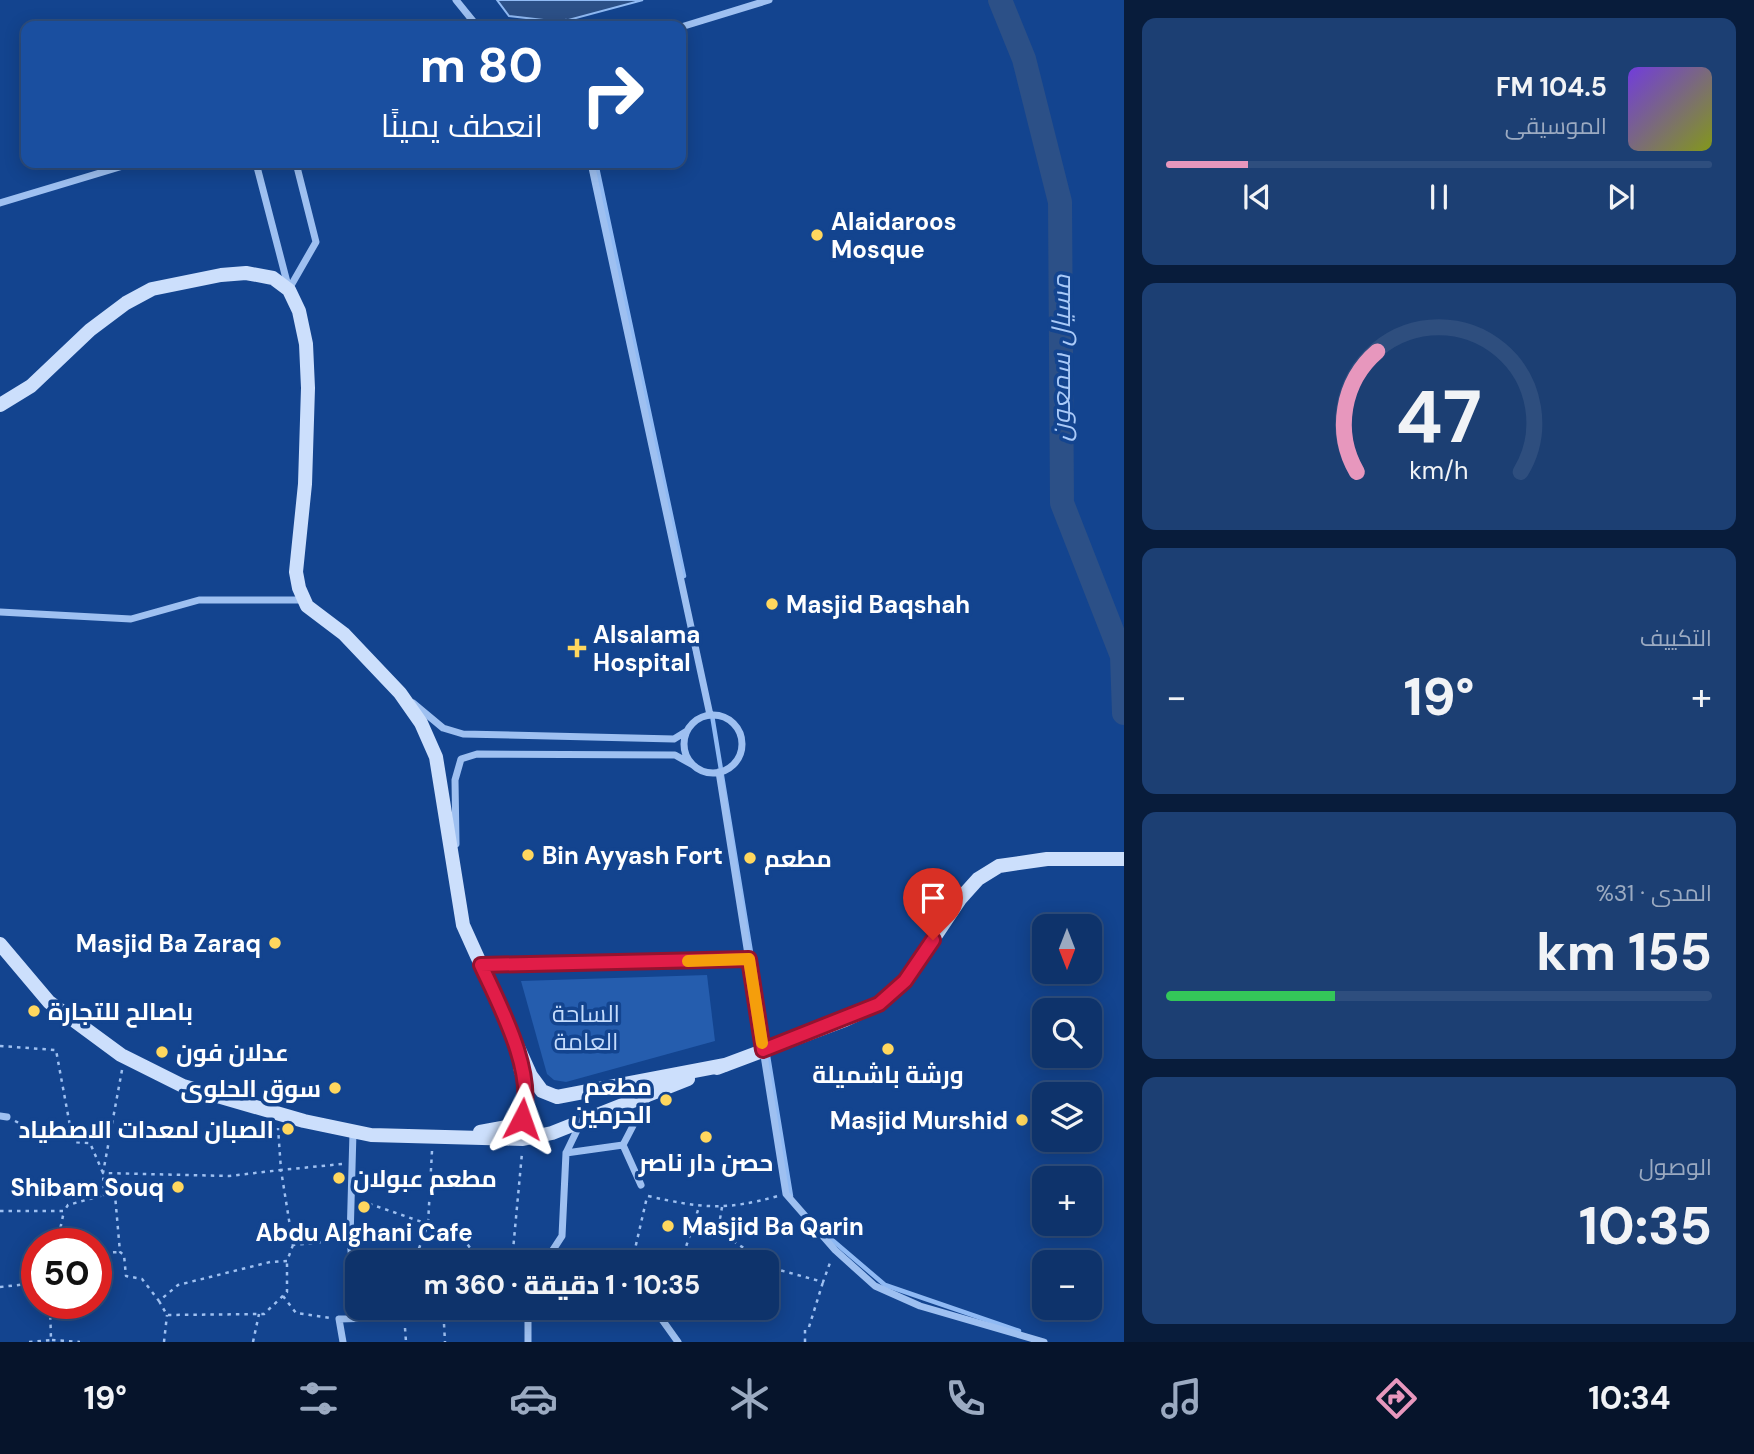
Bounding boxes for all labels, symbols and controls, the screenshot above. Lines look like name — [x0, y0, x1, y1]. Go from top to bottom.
text: 80 m — [420, 33, 543, 97]
icon: right — [567, 49, 658, 140]
text: 104.5 FM — [1496, 70, 1607, 104]
text: انعطف يمينًا — [381, 105, 543, 147]
text: الموسيقى — [1505, 111, 1607, 141]
icon: previous — [1238, 178, 1276, 216]
icon: pause — [1420, 178, 1458, 216]
icon: next — [1602, 178, 1640, 216]
place label: Alaidaroos Mosque — [831, 206, 957, 265]
marker: Alaidaroos Mosque — [809, 227, 825, 243]
water label: مسيال سمعون — [1044, 274, 1078, 441]
text: 47 — [1396, 371, 1482, 466]
text: km/h — [1409, 454, 1469, 487]
place label: Masjid Baqshah — [786, 589, 970, 620]
marker: Masjid Baqshah — [764, 596, 780, 612]
place label: Alsalama Hospital — [593, 619, 700, 678]
text: التكييف — [1640, 623, 1712, 653]
marker: Alsalama Hospital — [567, 638, 587, 658]
text: 19° — [1403, 663, 1475, 731]
text: − — [1166, 672, 1187, 722]
text: + — [1691, 672, 1712, 722]
place label: Bin Ayyash Fort — [542, 840, 723, 871]
place label: مطعم — [764, 843, 832, 875]
marker: Bin Ayyash Fort — [520, 847, 536, 863]
marker: مطعم — [742, 850, 758, 866]
pin — [903, 868, 963, 940]
text: المدى · 31% — [1596, 878, 1712, 908]
icon: arrive — [914, 879, 952, 917]
north arrow — [1032, 914, 1102, 984]
map controls — [1032, 914, 1102, 1320]
text: 155 km — [1536, 918, 1712, 986]
place label: Masjid Ba Zaraq — [76, 928, 261, 959]
marker: Masjid Ba Zaraq — [267, 935, 283, 951]
place label: باصالح للتجارة — [48, 996, 193, 1028]
park label: الساحة العامة — [552, 998, 620, 1057]
button: search — [1032, 998, 1102, 1068]
marker: باصالح للتجارة — [26, 1003, 42, 1019]
place label: عدلان فون — [176, 1037, 289, 1068]
marker: ورشة باشميلة — [880, 1041, 896, 1057]
marker: عدلان فون — [154, 1044, 170, 1060]
place label: ورشة باشميلة — [812, 1059, 964, 1090]
place label: مطعم الحرمين — [571, 1071, 652, 1130]
place label: سوق الحلوى — [181, 1073, 321, 1104]
marker: سوق الحلوى — [327, 1080, 343, 1096]
position arrow — [485, 1082, 559, 1156]
button: layers — [1032, 1082, 1102, 1152]
marker: مطعم الحرمين — [658, 1092, 674, 1108]
place label: Masjid Murshid — [830, 1105, 1008, 1136]
marker: Masjid Murshid — [1014, 1112, 1030, 1128]
place label: الصبان لمعدات الاصطياد — [18, 1114, 274, 1145]
marker: الصبان لمعدات الاصطياد — [280, 1121, 296, 1137]
marker: حصن دار ناصر — [698, 1129, 714, 1145]
place label: حصن دار ناصر — [638, 1147, 773, 1178]
text: الوصول — [1639, 1152, 1712, 1182]
place label: مطعم عبولان — [353, 1163, 497, 1195]
button: + — [1032, 1166, 1102, 1236]
marker: مطعم عبولان — [331, 1170, 347, 1186]
place label: Shibam Souq — [10, 1172, 164, 1203]
marker: Shibam Souq — [170, 1179, 186, 1195]
text: 10:35 — [1579, 1192, 1712, 1260]
marker: Abdu Alghani Cafe — [356, 1199, 372, 1215]
place label: Masjid Ba Qarin — [682, 1211, 864, 1242]
place label: Abdu Alghani Cafe — [255, 1217, 473, 1248]
marker: Masjid Ba Qarin — [660, 1218, 676, 1234]
speed limit sign: 50 — [21, 1228, 112, 1319]
button: − — [1032, 1250, 1102, 1320]
text: 10:35 · 1 دقيقة · 360 m — [424, 1268, 700, 1302]
icon: filters — [294, 1374, 343, 1423]
icon: car — [509, 1374, 558, 1423]
icon: climate — [725, 1374, 774, 1423]
icon: phone — [941, 1374, 990, 1423]
icon: music — [1157, 1374, 1206, 1423]
icon: directions — [1372, 1374, 1421, 1423]
text: 19° — [83, 1377, 127, 1419]
text: 10:34 — [1588, 1377, 1671, 1419]

